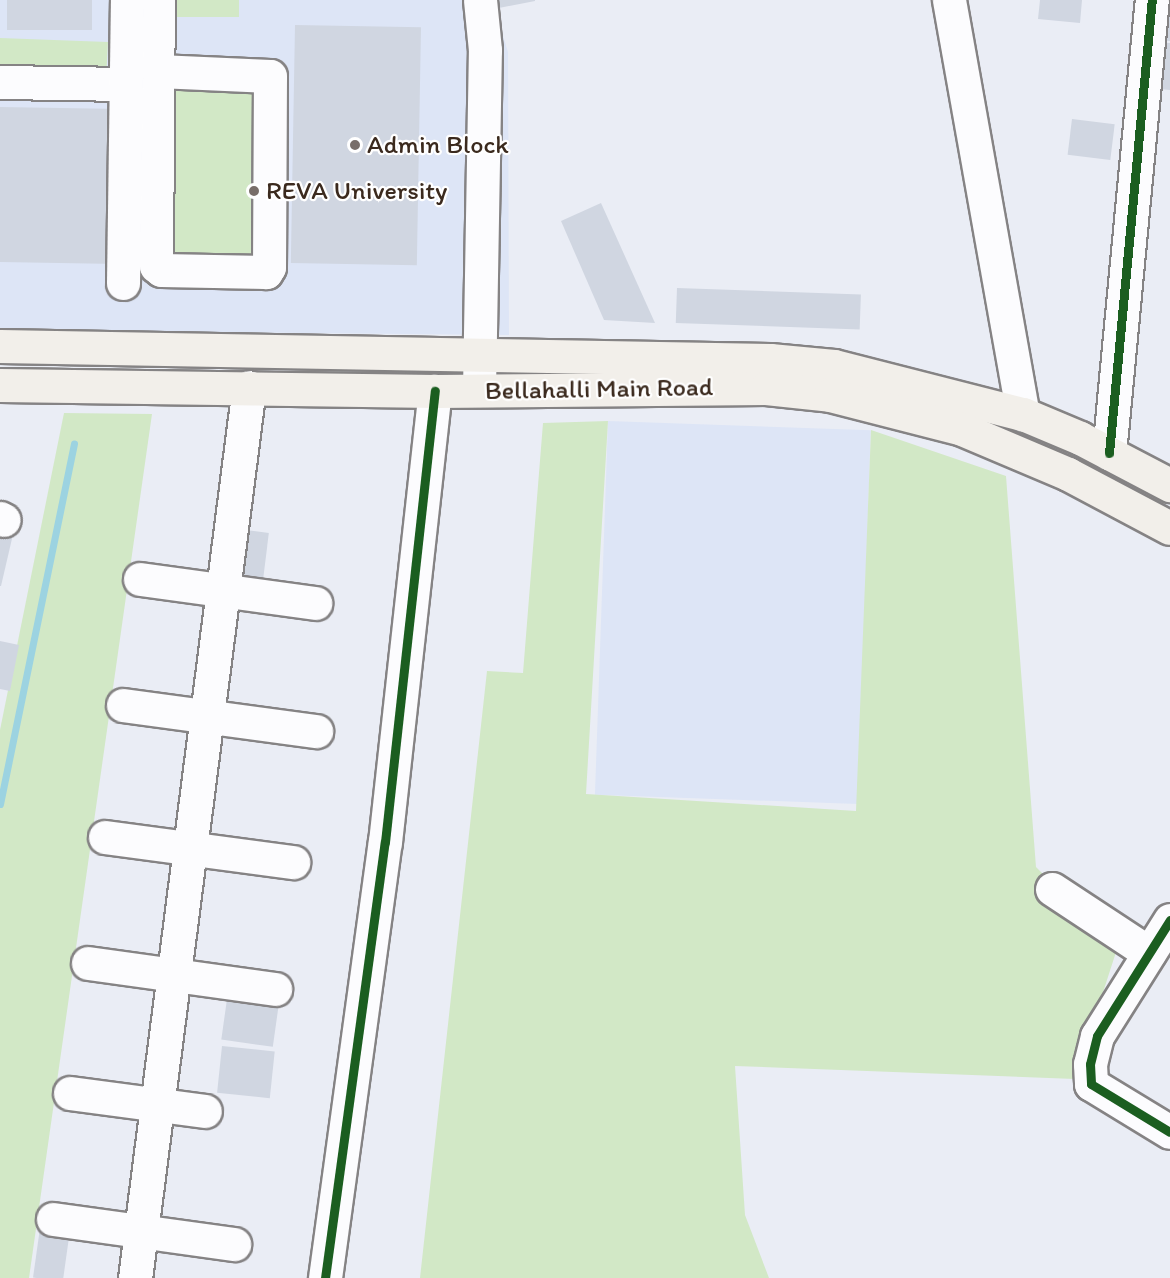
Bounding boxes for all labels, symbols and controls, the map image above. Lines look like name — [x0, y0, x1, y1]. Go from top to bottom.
place label: Admin Block — [367, 129, 509, 161]
marker: Admin Block — [348, 138, 362, 152]
place label: REVA University — [266, 175, 447, 207]
marker: REVA University — [247, 184, 261, 198]
street label: Bellahalli Main Road — [485, 371, 713, 407]

